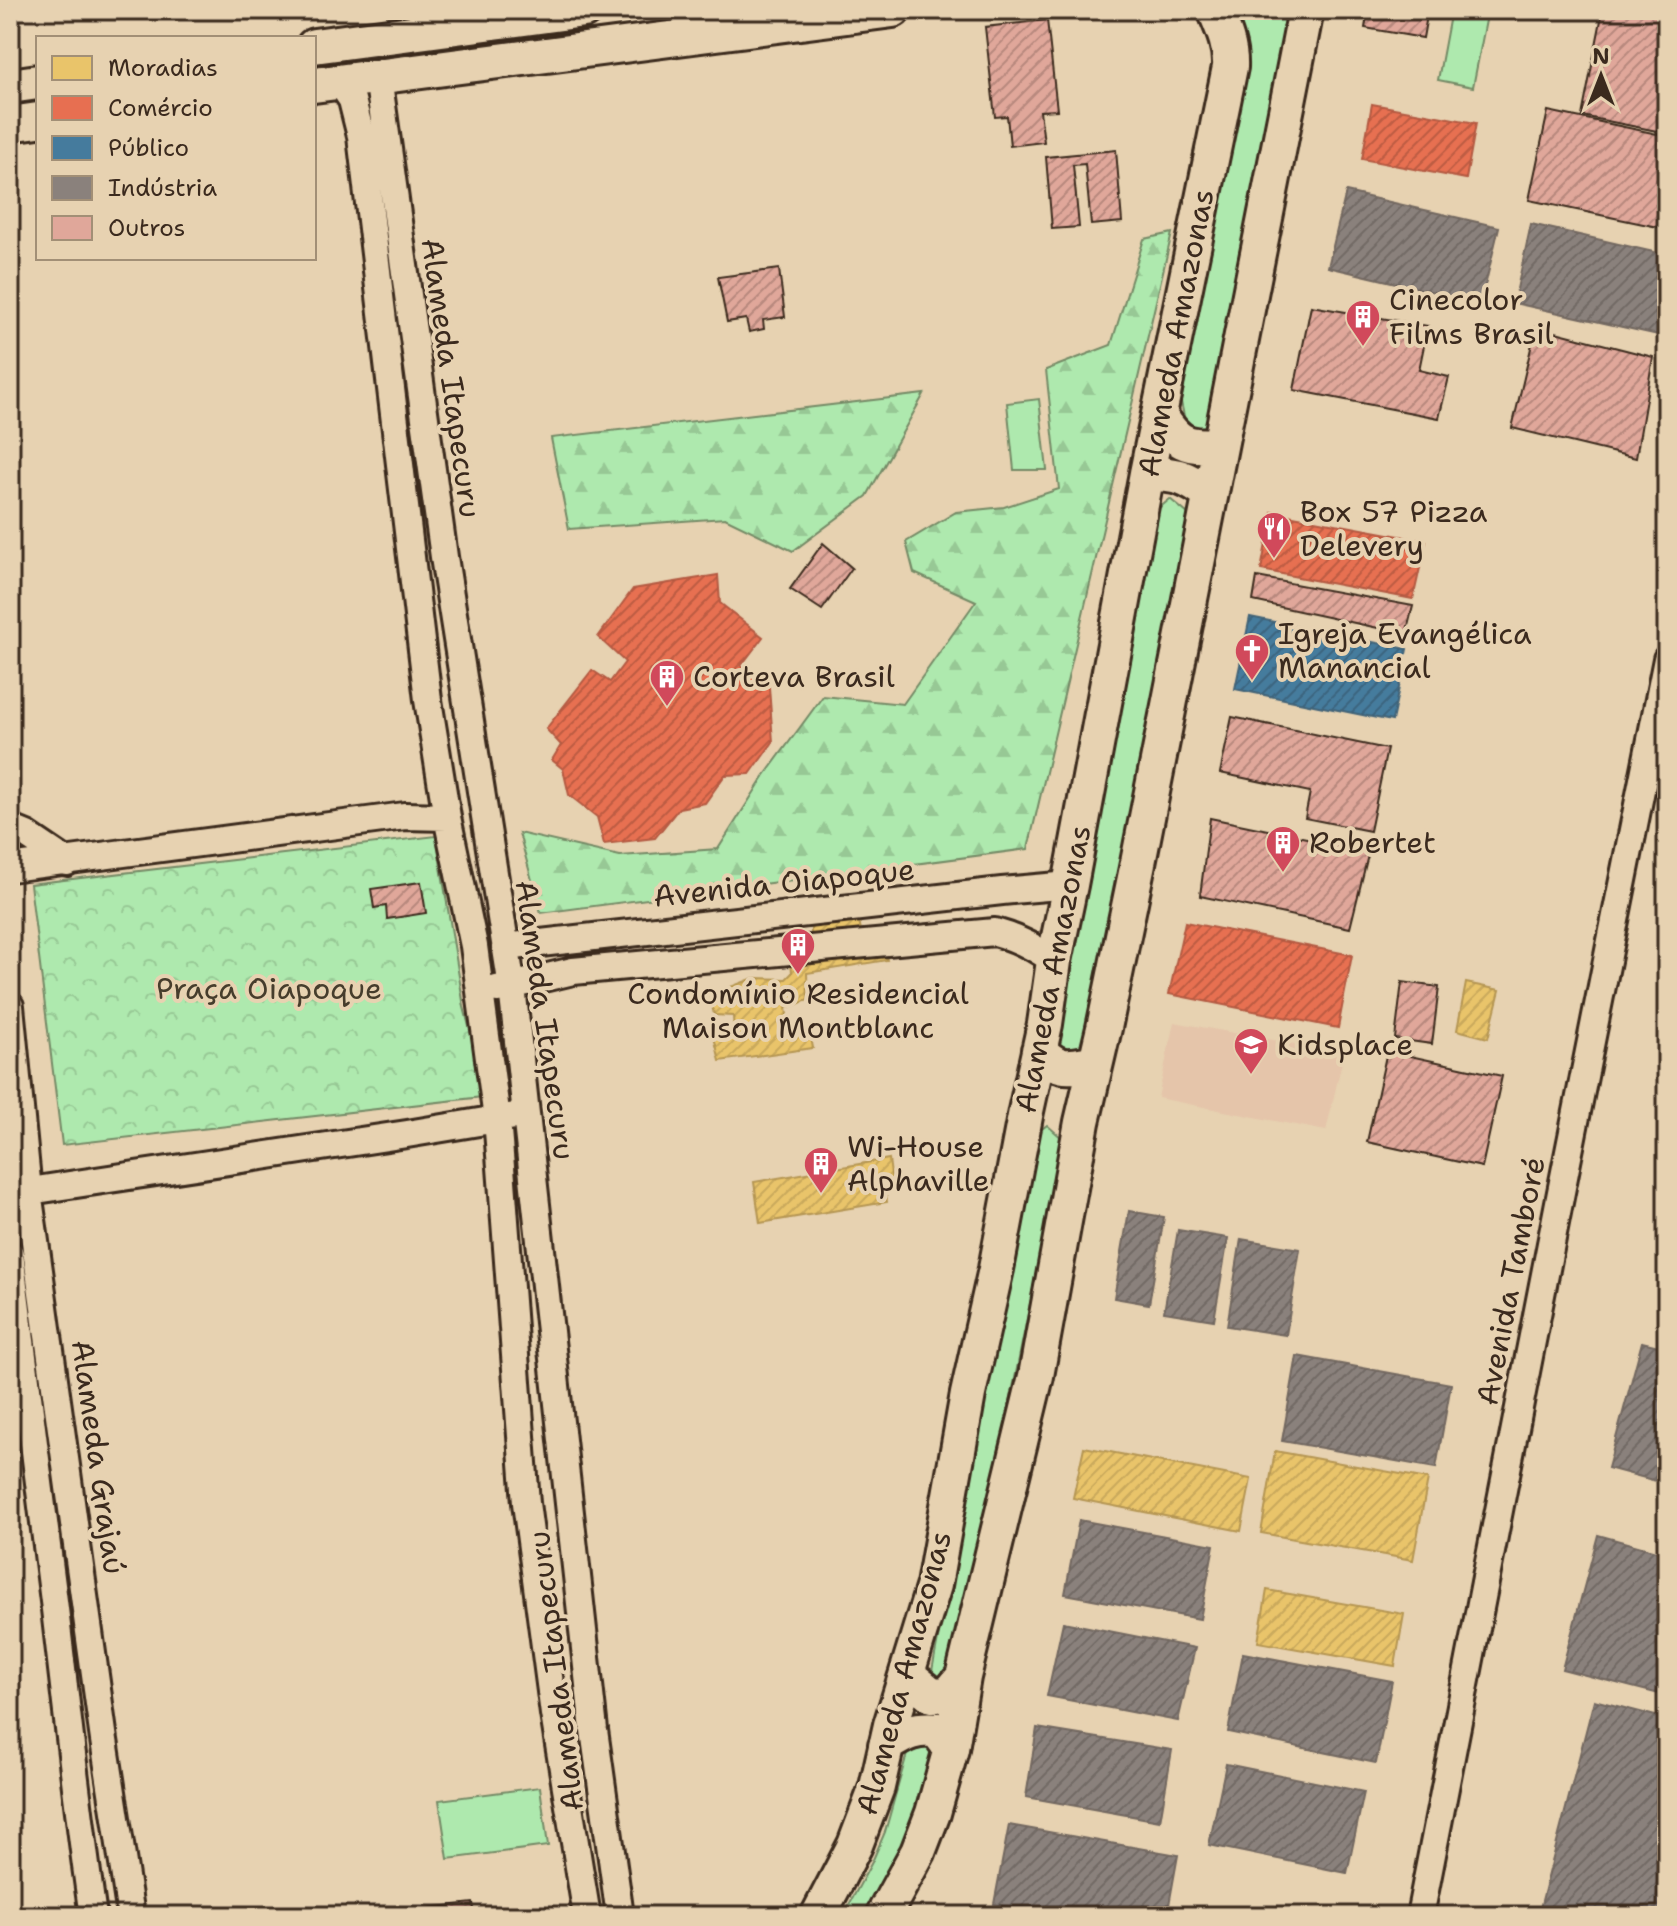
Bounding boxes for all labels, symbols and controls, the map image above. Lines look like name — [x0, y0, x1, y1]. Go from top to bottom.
legend — [36, 36, 316, 260]
north arrow — [1561, 36, 1641, 116]
text: N — [1592, 42, 1610, 71]
text: Moradias — [108, 52, 218, 84]
text: Comércio — [108, 92, 213, 124]
text: Público — [108, 132, 189, 164]
text: Indústria — [108, 172, 217, 204]
street label: Alameda Amazonas — [1127, 185, 1224, 480]
text: Outros — [108, 212, 186, 244]
street label: Alameda Itapecuru — [412, 235, 491, 520]
place label: Cinecolor Films Brasil — [1389, 279, 1554, 354]
building icon: Cinecolor Films Brasil — [1344, 298, 1382, 348]
place label: Box 57 Pizza Delevery — [1300, 491, 1488, 566]
restaurant icon: Box 57 Pizza Delevery — [1255, 510, 1293, 560]
place label: Igreja Evangélica Manancial — [1278, 613, 1532, 688]
church icon: Igreja Evangélica Manancial — [1233, 632, 1271, 682]
place label: Corteva Brasil — [693, 656, 895, 697]
building icon: Corteva Brasil — [648, 658, 686, 708]
street label: Alameda Amazonas — [1004, 821, 1101, 1116]
place label: Robertet — [1309, 822, 1436, 863]
building icon: Robertet — [1264, 824, 1302, 874]
street label: Avenida Oiapoque — [651, 848, 917, 917]
street label: Alameda Itapecuru — [506, 877, 585, 1162]
building icon: Condomínio Residencial Maison Montblanc — [779, 926, 817, 976]
park label: Praça Oiapoque — [156, 968, 382, 1009]
place label: Condomínio Residencial Maison Montblanc — [627, 973, 969, 1048]
place label: Kidsplace — [1277, 1024, 1413, 1065]
school or university icon: Kidsplace — [1232, 1026, 1270, 1076]
place label: Wi-House Alphaville — [847, 1126, 989, 1201]
building icon: Wi-House Alphaville — [802, 1145, 840, 1195]
street label: Avenida Tamboré — [1466, 1153, 1555, 1409]
street label: Alameda Grajaú — [62, 1337, 135, 1577]
street label: Alameda Amazonas — [846, 1526, 961, 1819]
street label: Alameda Itapecuru — [518, 1529, 593, 1814]

